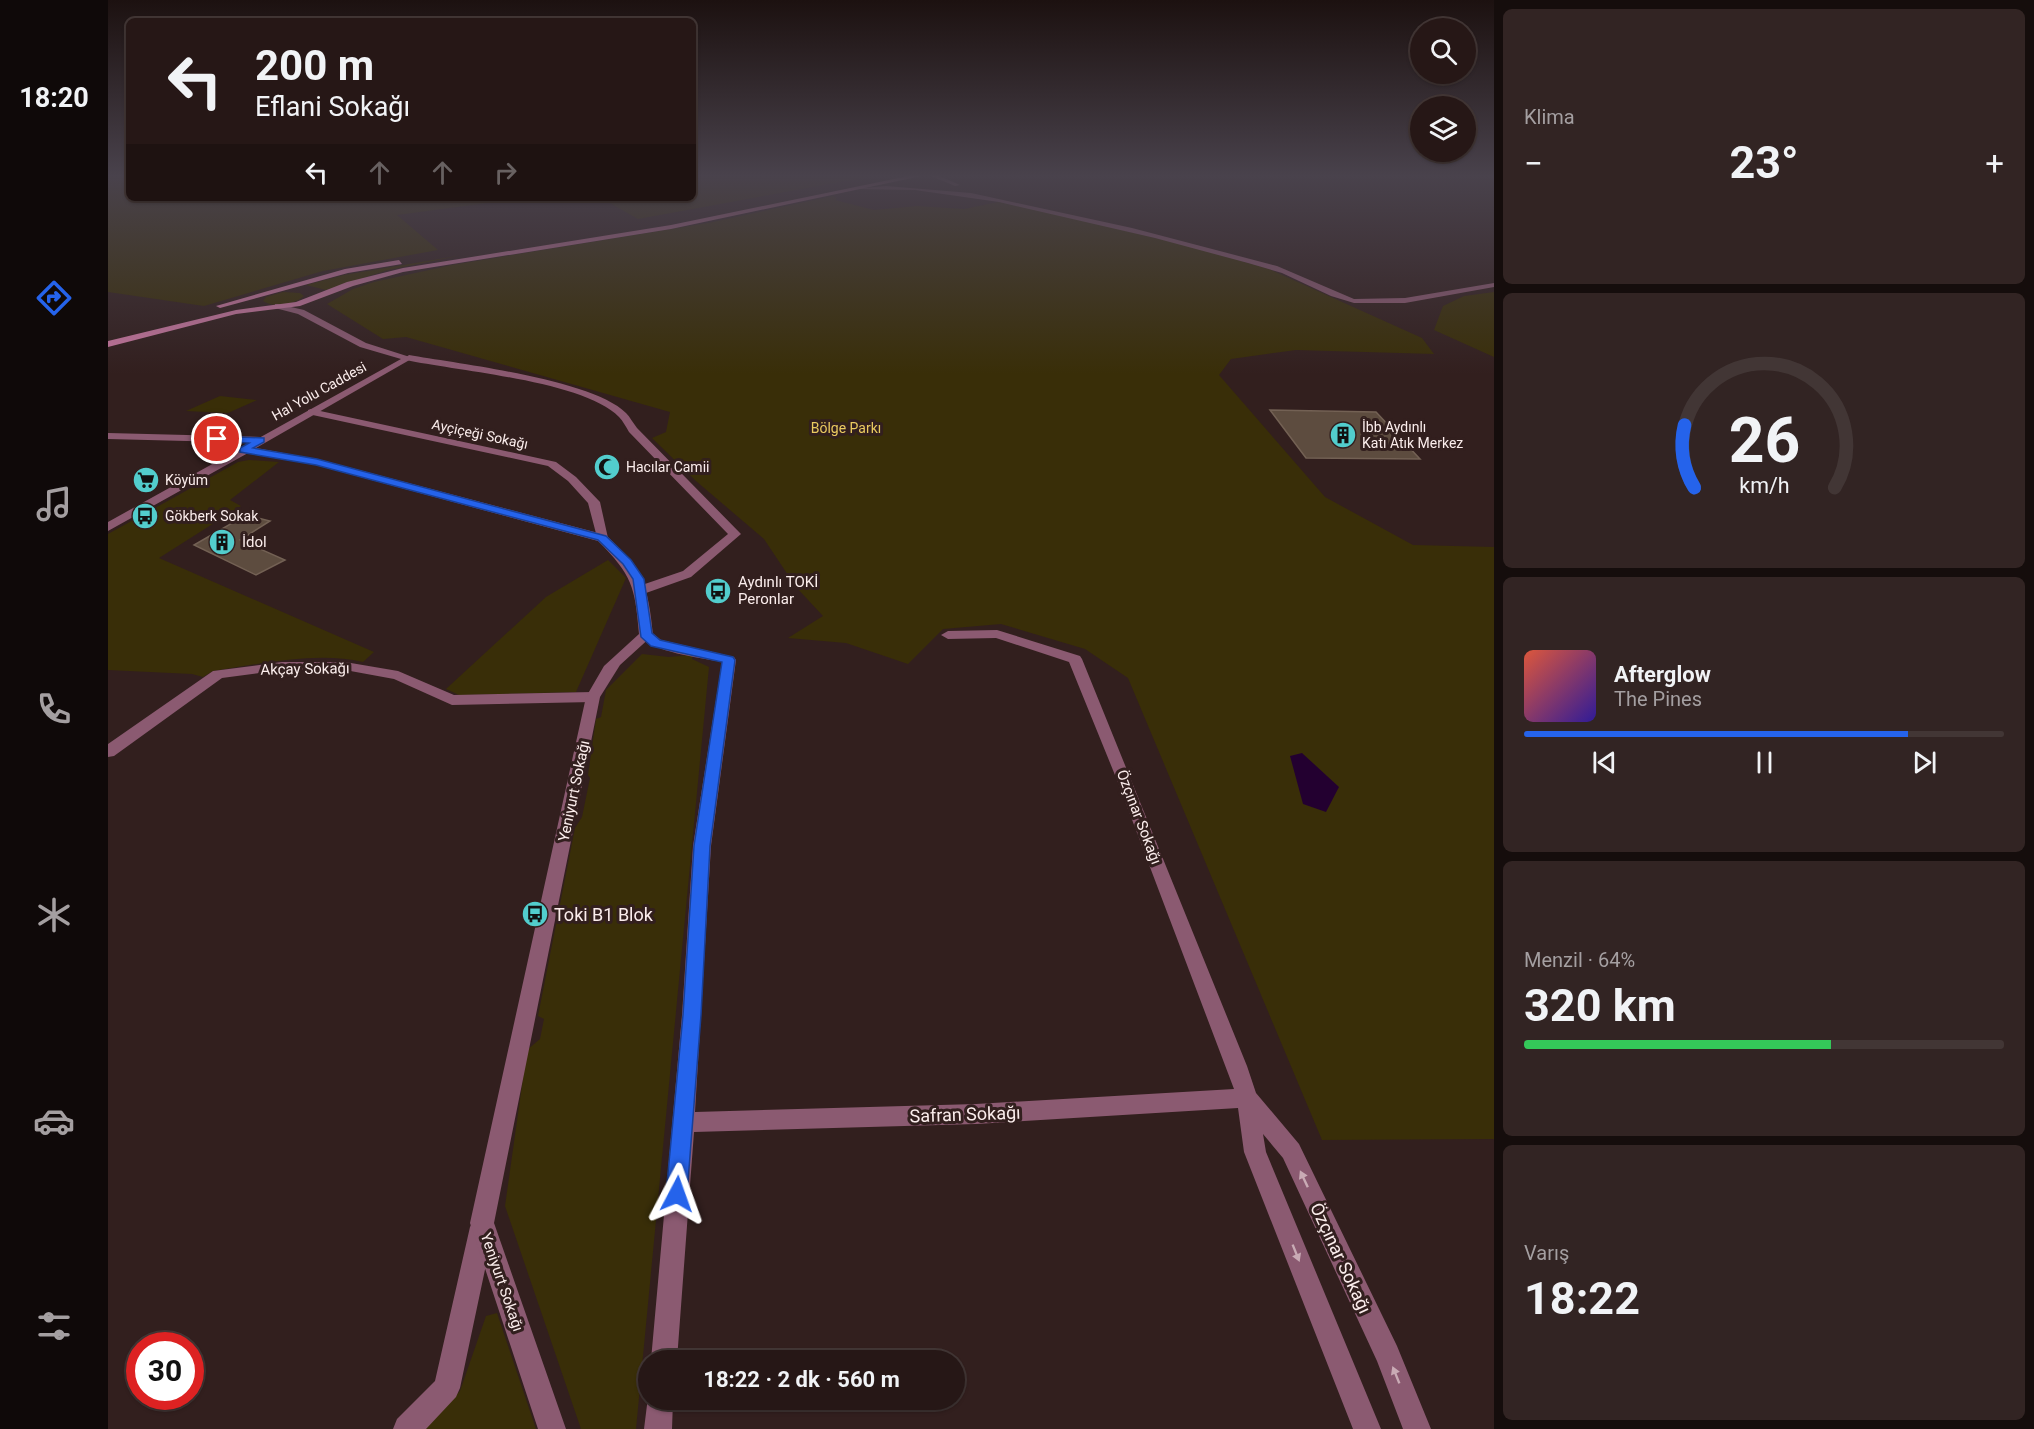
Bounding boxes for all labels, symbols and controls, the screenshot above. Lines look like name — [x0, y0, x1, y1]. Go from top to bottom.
map controls — [1410, 18, 1476, 162]
button: search — [1410, 18, 1476, 84]
text: 200 m — [255, 41, 374, 90]
icon: left — [156, 42, 234, 120]
text: 18:20 — [19, 82, 89, 114]
text: Eflani Sokağı — [255, 91, 410, 123]
button: layers — [1410, 96, 1476, 162]
text: Klima — [1524, 105, 1575, 129]
text: 23° — [1729, 136, 1799, 189]
text: − — [1524, 144, 1543, 183]
text: + — [1985, 144, 2004, 183]
icon: left — [300, 156, 333, 189]
icon: ahead — [363, 156, 396, 189]
icon: ahead — [426, 156, 459, 189]
icon: right — [489, 156, 522, 189]
icon: directions — [33, 277, 75, 319]
street label: Hal Yolu Caddesi — [269, 358, 369, 424]
text: 26 — [1728, 404, 1800, 477]
pin — [191, 413, 242, 464]
street label: Ayçiçeği Sokağı — [430, 416, 530, 452]
place label: İbb Aydınlı Katı Atık Merkez — [1362, 419, 1463, 451]
park label: Bölge Parkı — [811, 420, 881, 436]
building icon: İbb Aydınlı Katı Atık Merkez — [1328, 420, 1358, 450]
icon: arrive — [200, 422, 233, 455]
mosque icon: Hacılar Camii — [592, 452, 622, 482]
place label: Hacılar Camii — [626, 459, 709, 475]
supermarket icon: Köyüm — [131, 465, 161, 495]
place label: Köyüm — [165, 472, 208, 488]
text: km/h — [1739, 473, 1789, 498]
icon: music — [33, 483, 75, 525]
bus stop icon: Gökberk Sokak — [130, 501, 160, 531]
place label: Gökberk Sokak — [165, 508, 259, 524]
building icon: İdol — [207, 527, 237, 557]
place label: İdol — [242, 533, 267, 551]
place label: Aydınlı TOKİ Peronlar — [738, 573, 818, 608]
bus stop icon: Aydınlı TOKİ Peronlar — [703, 576, 733, 606]
street label: Akçay Sokağı — [260, 659, 350, 679]
text: Afterglow — [1614, 662, 1711, 687]
text: The Pines — [1614, 687, 1702, 711]
icon: phone — [33, 688, 75, 730]
street label: Yeniyurt Sokağı — [554, 739, 594, 843]
icon: previous — [1588, 746, 1621, 779]
icon: pause — [1748, 746, 1781, 779]
icon: next — [1908, 746, 1941, 779]
street label: Özçınar Sokağı — [1113, 767, 1165, 867]
icon: climate — [33, 894, 75, 936]
bus stop icon: Toki B1 Blok — [520, 899, 550, 929]
place label: Toki B1 Blok — [554, 904, 654, 925]
text: Menzil · 64% — [1524, 948, 1635, 972]
text: 320 km — [1524, 979, 1676, 1032]
icon: car — [33, 1100, 75, 1142]
street label: Safran Sokağı — [909, 1102, 1021, 1126]
position arrow — [645, 1162, 709, 1226]
one-way arrow — [1299, 1171, 1308, 1188]
street label: Özçınar Sokağı — [1306, 1199, 1376, 1317]
street label: Yeniyurt Sokağı — [477, 1230, 527, 1334]
text: Varış — [1524, 1241, 1569, 1265]
one-way arrow — [1292, 1244, 1301, 1262]
text: 18:22 — [1524, 1272, 1640, 1325]
icon: filters — [33, 1305, 75, 1347]
speed limit sign: 30 — [126, 1332, 204, 1410]
one-way arrow — [1390, 1365, 1400, 1383]
text: 18:22 · 2 dk · 560 m — [703, 1367, 900, 1392]

